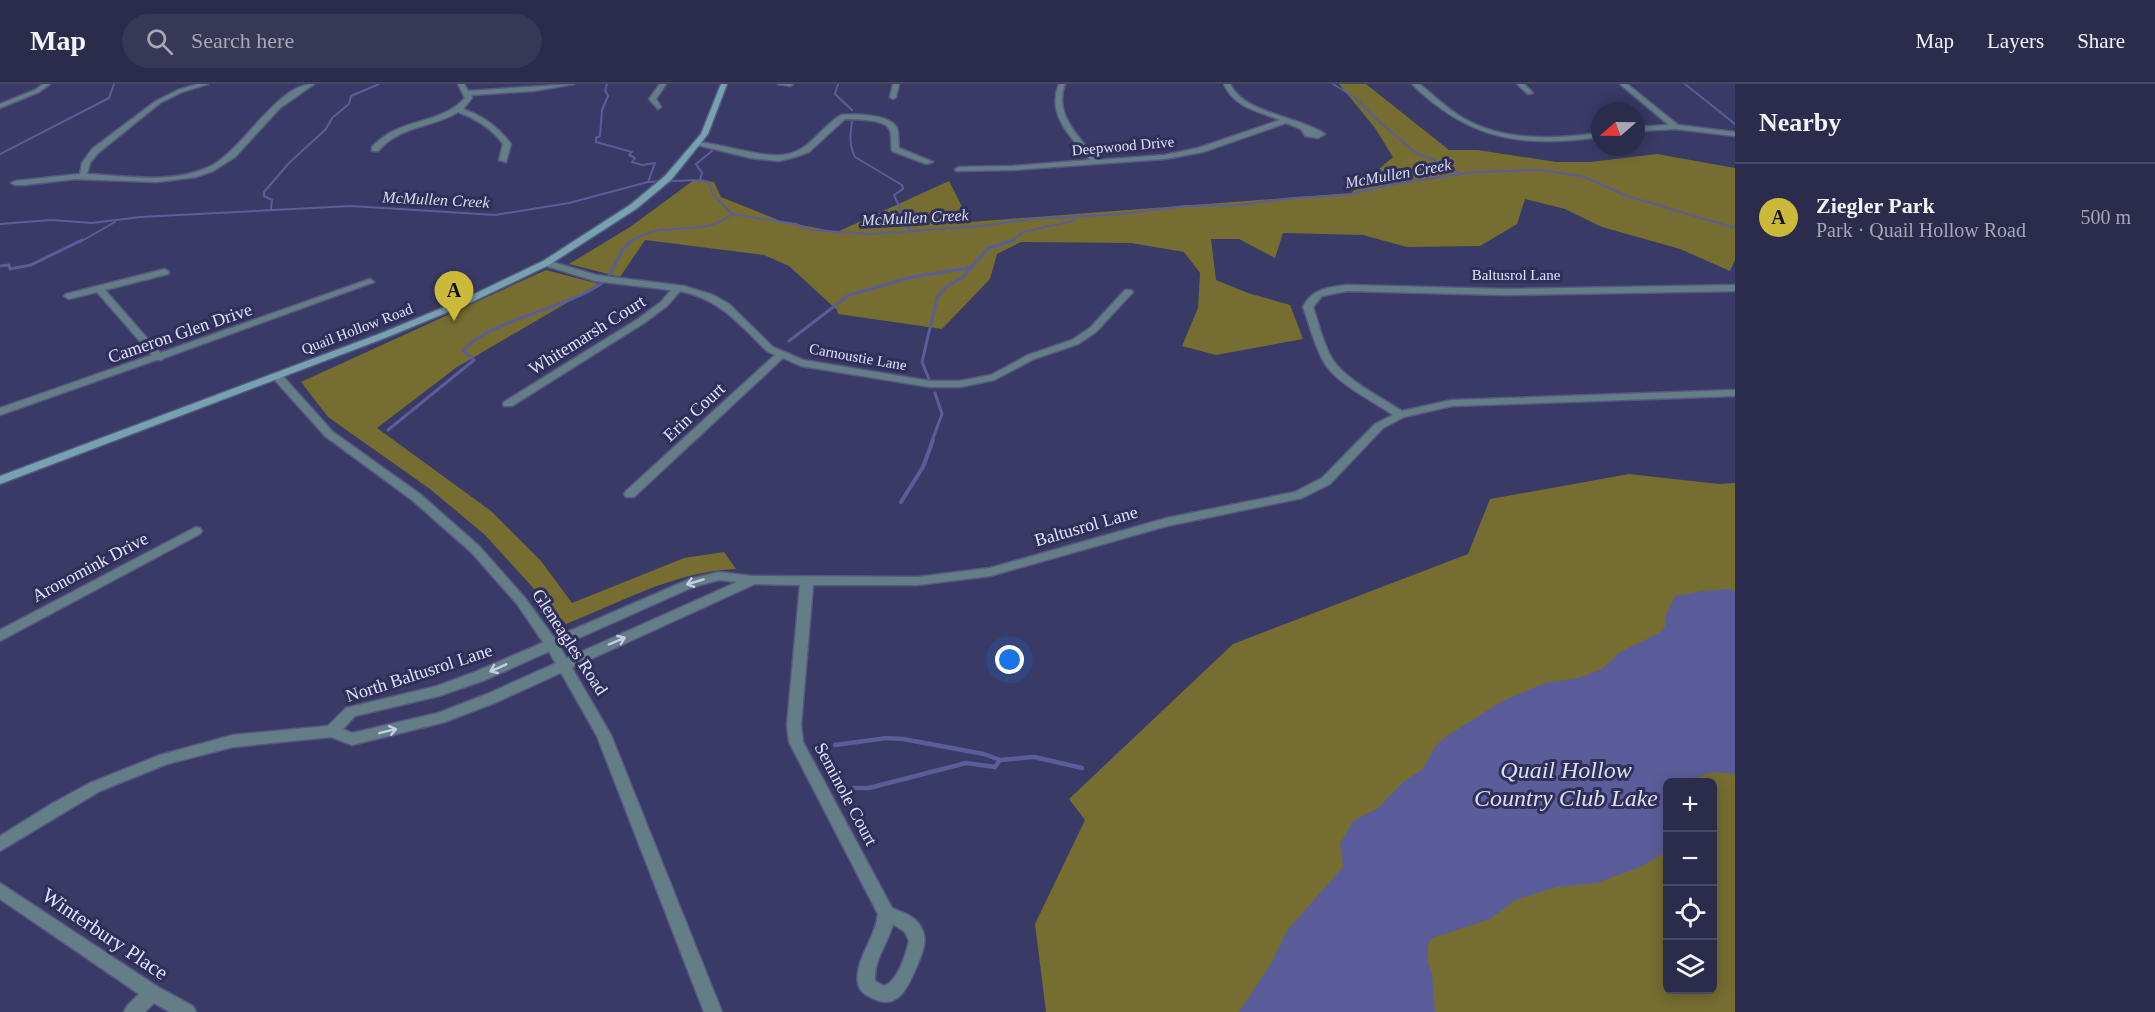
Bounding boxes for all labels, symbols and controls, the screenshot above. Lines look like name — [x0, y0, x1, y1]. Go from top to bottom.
search box — [122, 14, 542, 68]
text: Map — [30, 25, 86, 56]
icon: search — [143, 25, 176, 58]
text: Search here — [191, 28, 294, 53]
text: Map — [1916, 29, 1954, 53]
text: Layers — [1987, 29, 2044, 53]
text: Share — [2077, 29, 2125, 53]
north arrow — [1591, 102, 1645, 156]
text: Nearby — [1759, 108, 1841, 137]
street label: Deepwood Drive — [1071, 134, 1175, 158]
water label: McMullen Creek — [1343, 156, 1453, 191]
water label: McMullen Creek — [381, 188, 491, 211]
text: Ziegler Park — [1816, 193, 1935, 218]
water label: McMullen Creek — [860, 206, 970, 229]
text: A — [1771, 206, 1786, 228]
text: 500 m — [2080, 206, 2131, 228]
text: Park · Quail Hollow Road — [1816, 219, 2026, 241]
street label: Baltusrol Lane — [1472, 267, 1561, 283]
pin: A — [434, 272, 474, 321]
street label: Whitemarsh Court — [525, 291, 649, 379]
street label: Cameron Glen Drive — [105, 299, 255, 367]
street label: Quail Hollow Road — [299, 300, 415, 358]
street label: Carnoustie Lane — [808, 341, 908, 374]
street label: Erin Court — [659, 379, 729, 445]
street label: Baltusrol Lane — [1032, 502, 1140, 550]
street label: Aronomink Drive — [29, 528, 151, 606]
one-way arrow — [685, 577, 704, 588]
street label: Gleneagles Road — [528, 585, 612, 699]
one-way arrow — [607, 635, 626, 646]
street label: North Baltusrol Lane — [343, 640, 495, 706]
your location — [995, 645, 1024, 674]
one-way arrow — [489, 663, 508, 674]
one-way arrow — [378, 725, 397, 737]
street label: Seminole Court — [811, 739, 881, 849]
water label: Quail Hollow Country Club Lake — [1474, 757, 1658, 811]
map controls — [1663, 778, 1717, 994]
button: + — [1663, 778, 1717, 832]
button: − — [1663, 832, 1717, 886]
street label: Winterbury Place — [37, 883, 173, 985]
button: locate — [1663, 886, 1717, 940]
button: layers — [1663, 940, 1717, 994]

